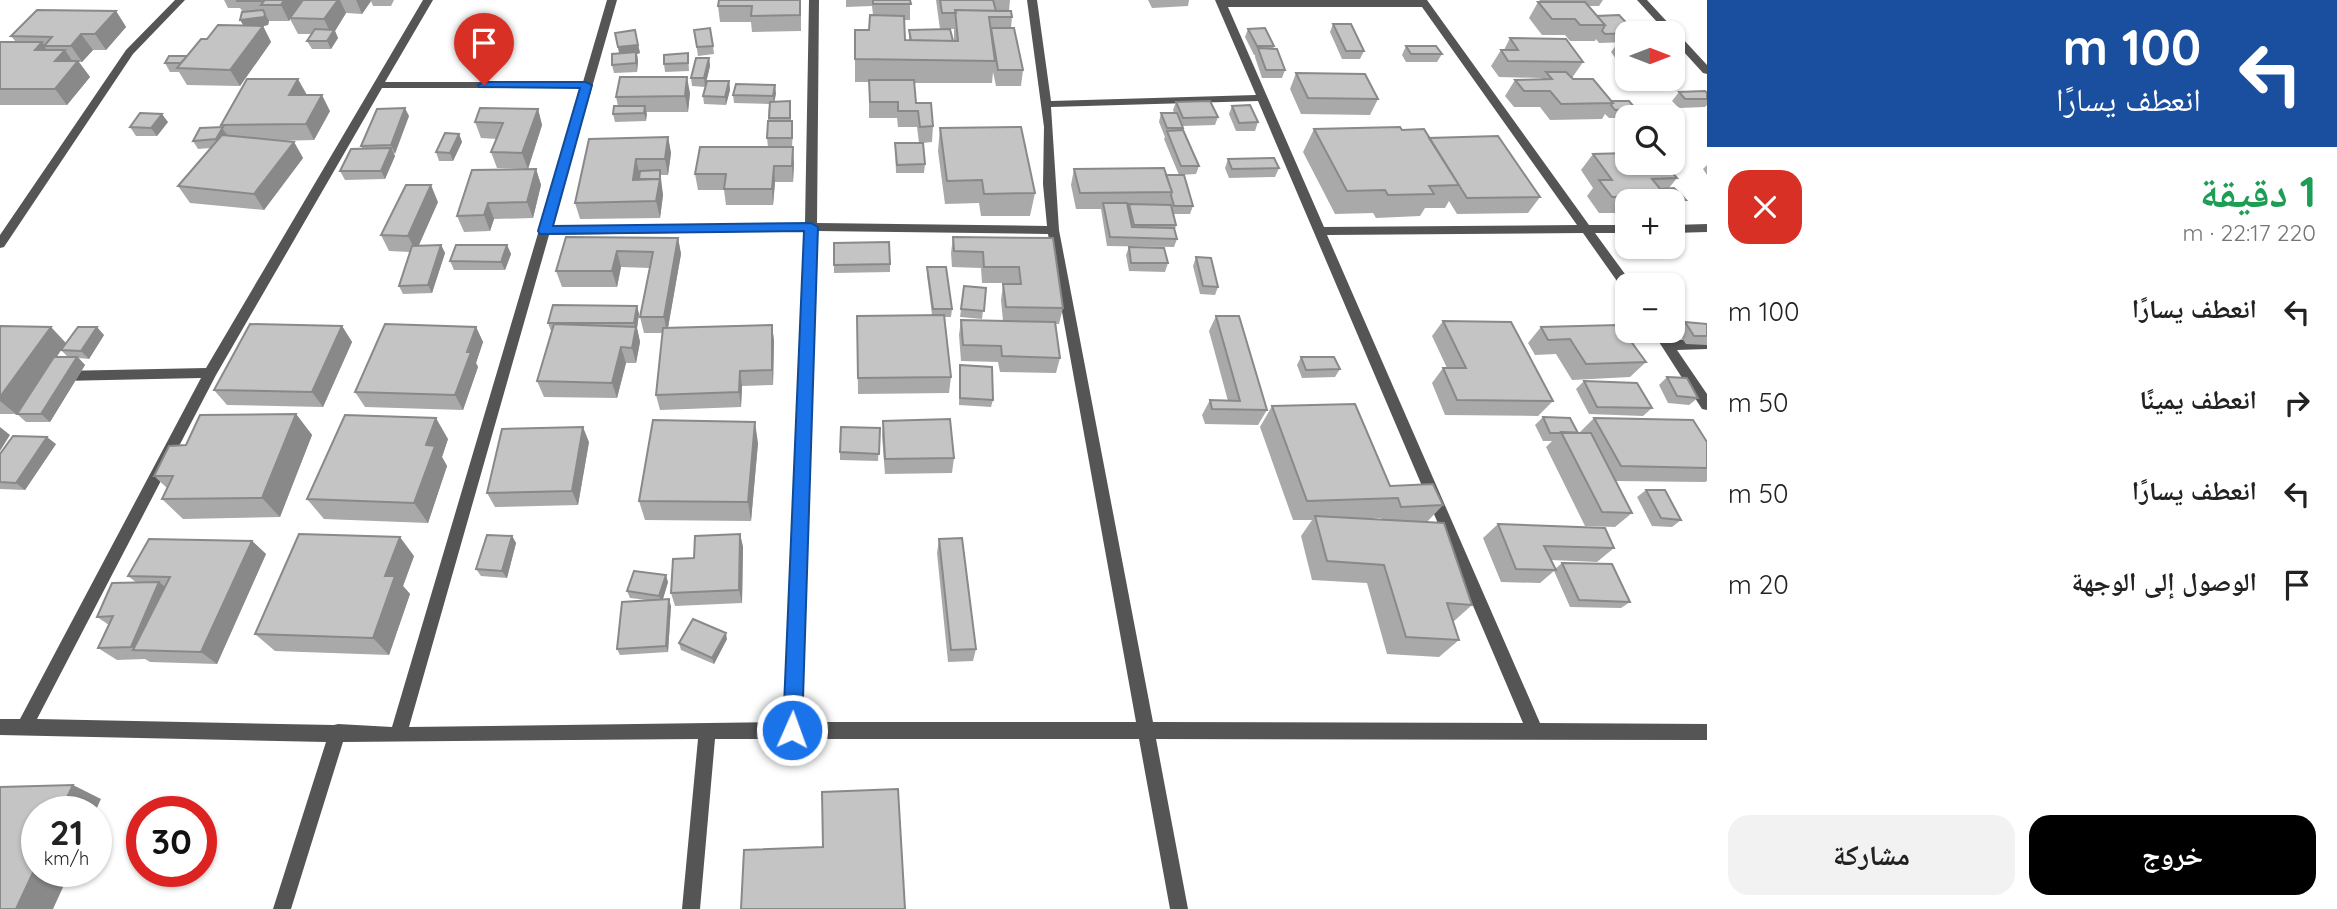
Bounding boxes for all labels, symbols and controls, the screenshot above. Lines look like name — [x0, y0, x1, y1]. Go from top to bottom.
pin — [454, 13, 514, 85]
text: 100 m — [2063, 16, 2201, 77]
north arrow — [1615, 21, 1685, 91]
map controls — [1615, 21, 1685, 343]
icon: arrive — [465, 24, 503, 62]
icon: left — [2225, 28, 2316, 119]
text: انعطف يسارًا — [2056, 79, 2201, 119]
button: search — [1615, 105, 1685, 175]
text: 1 دقيقة — [2200, 165, 2316, 218]
button: close — [1728, 170, 1802, 244]
button: + — [1615, 189, 1685, 259]
text: 220 m · 22:17 — [2182, 218, 2316, 247]
button: − — [1615, 273, 1685, 343]
text: انعطف يسارًا — [2132, 292, 2257, 325]
icon: left — [2278, 293, 2316, 331]
text: 100 m — [1728, 295, 1799, 328]
text: انعطف يمينًا — [2139, 383, 2257, 416]
icon: right — [2278, 384, 2316, 422]
text: 50 m — [1728, 386, 1788, 419]
text: انعطف يسارًا — [2132, 474, 2257, 507]
icon: left — [2278, 475, 2316, 513]
text: 50 m — [1728, 477, 1788, 510]
text: الوصول إلى الوجهة — [2071, 565, 2257, 598]
icon: arrive — [2278, 566, 2316, 604]
text: 20 m — [1728, 568, 1789, 601]
position arrow — [755, 693, 829, 767]
speed limit sign: 30 — [126, 796, 217, 887]
text: 21 — [50, 810, 83, 854]
button: مشاركة — [1728, 815, 2015, 895]
button: خروج — [2029, 815, 2316, 895]
text: km/h — [44, 847, 89, 870]

